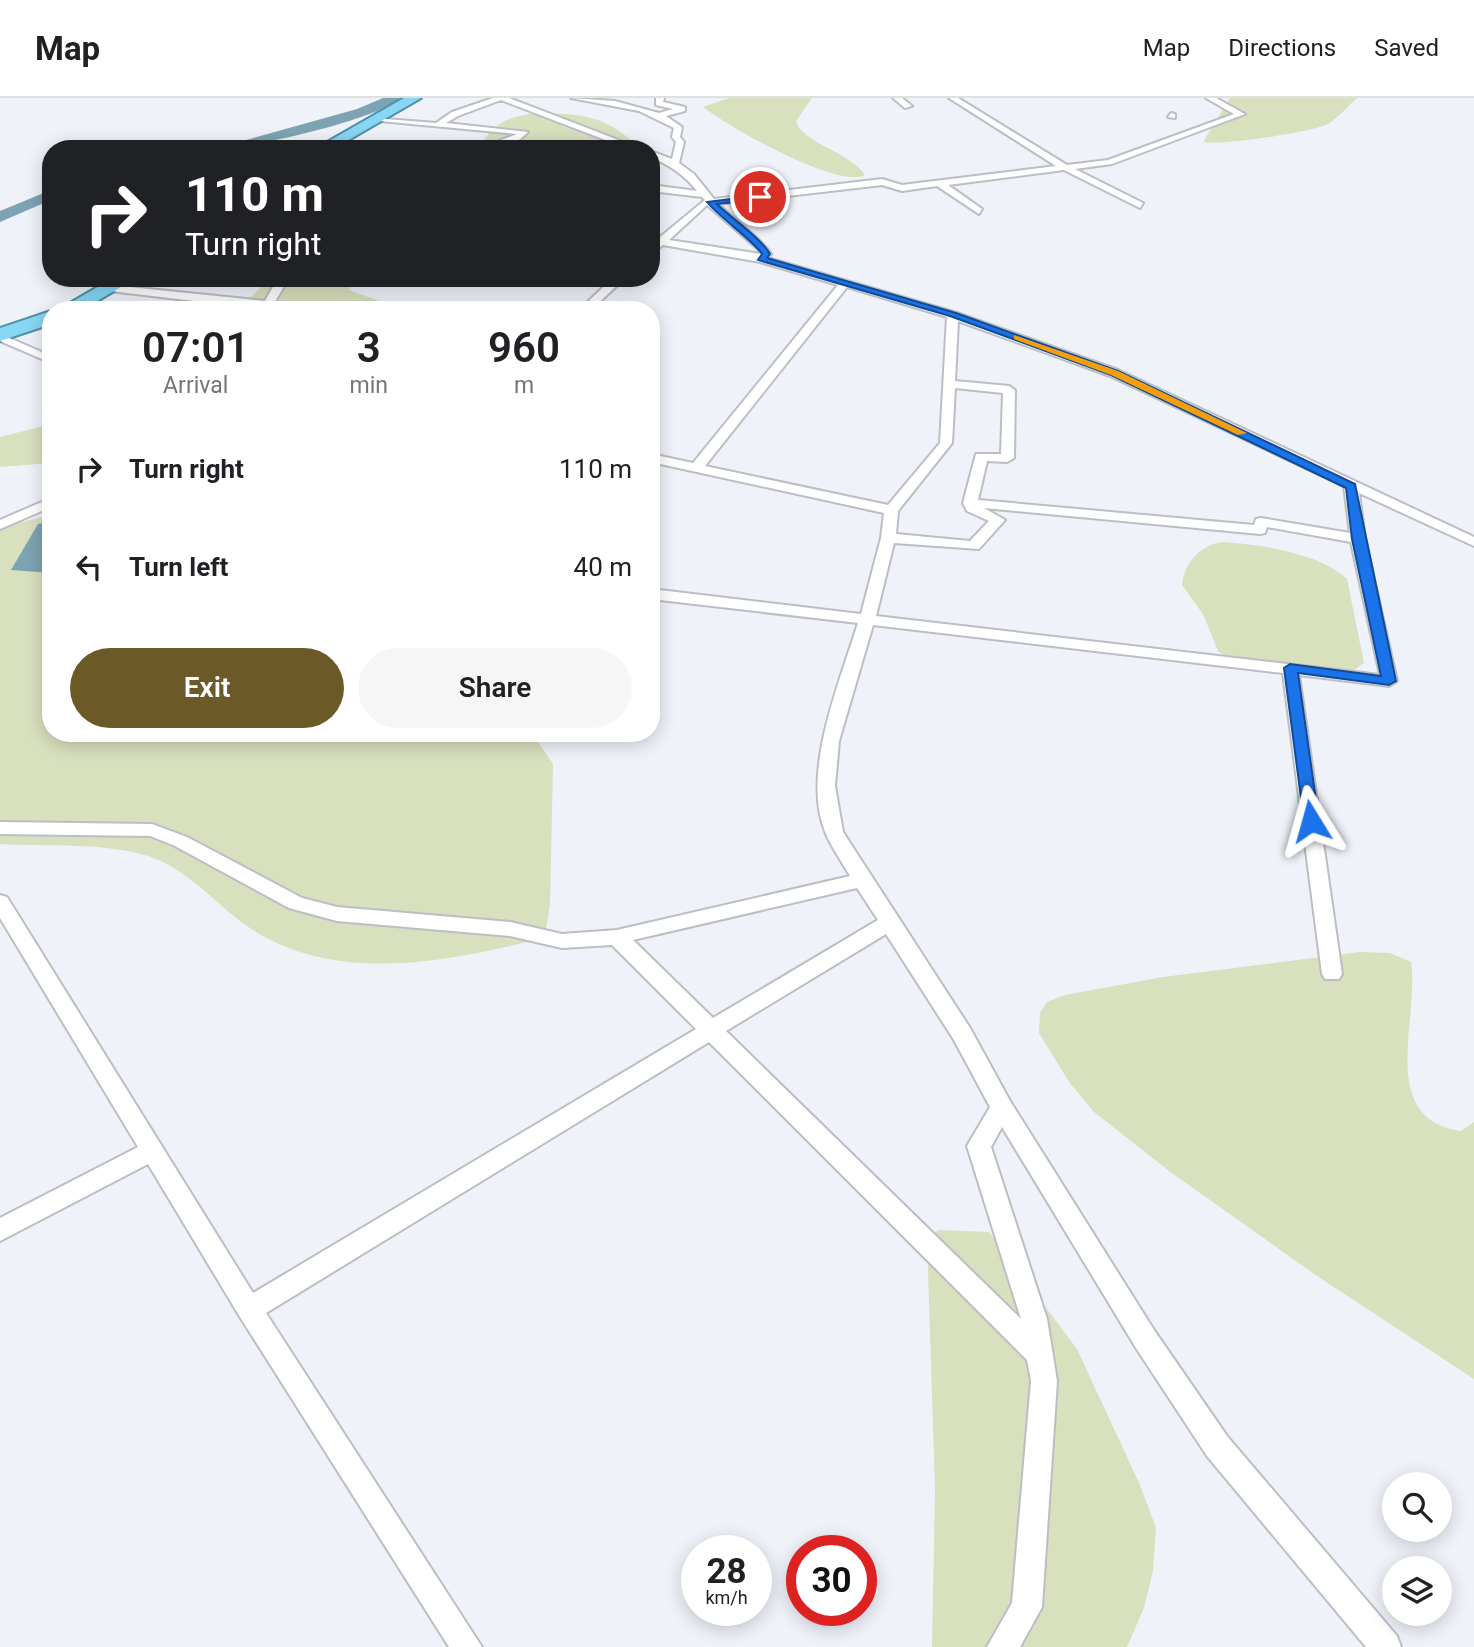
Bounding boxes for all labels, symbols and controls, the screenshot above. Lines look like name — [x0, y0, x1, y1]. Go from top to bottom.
text: Map — [35, 29, 100, 68]
text: Map — [1143, 34, 1190, 62]
text: Directions — [1228, 34, 1336, 62]
text: Saved — [1374, 34, 1439, 62]
text: 110 m — [185, 166, 324, 223]
pin — [730, 167, 790, 227]
icon: right — [70, 168, 161, 259]
icon: arrive — [741, 178, 779, 216]
text: Turn right — [185, 225, 321, 263]
text: 07:01 — [142, 323, 249, 372]
text: 3 — [357, 323, 381, 372]
text: 960 — [488, 323, 560, 372]
text: Arrival — [163, 372, 228, 399]
text: min — [349, 372, 388, 399]
text: m — [514, 372, 534, 399]
icon: right — [70, 450, 108, 488]
text: Turn right — [129, 454, 244, 484]
text: 110 m — [559, 454, 632, 484]
icon: left — [70, 548, 108, 586]
text: Turn left — [129, 552, 228, 582]
text: 40 m — [574, 552, 632, 582]
button: Exit — [70, 648, 344, 728]
button: Share — [358, 648, 632, 728]
position arrow — [1274, 784, 1348, 858]
map controls — [1382, 1472, 1452, 1626]
button: search — [1382, 1472, 1452, 1542]
speed limit sign: 30 — [786, 1535, 877, 1626]
text: 28 — [706, 1551, 747, 1592]
button: layers — [1382, 1556, 1452, 1626]
text: km/h — [705, 1587, 748, 1608]

